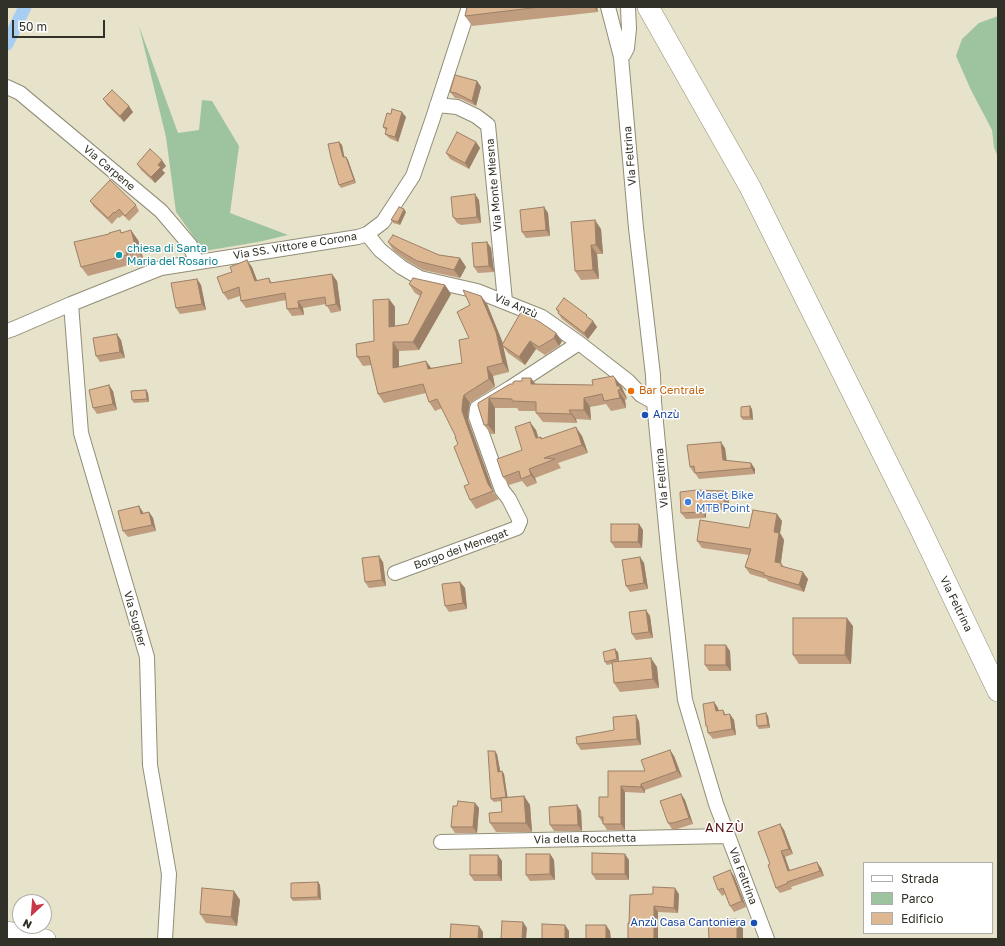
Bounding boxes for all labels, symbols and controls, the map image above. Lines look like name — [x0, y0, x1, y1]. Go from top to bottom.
scale bar — [14, 12, 107, 38]
text: 50 m — [19, 19, 47, 34]
street label: Via Feltrina — [621, 126, 639, 186]
street label: Via Monte Miesna — [483, 138, 505, 232]
street label: Via Carpene — [80, 143, 138, 193]
street label: Via SS. Vittore e Corona — [232, 230, 358, 262]
place label: chiesa di Santa Maria del Rosario — [127, 242, 218, 268]
marker: chiesa di Santa Maria del Rosario — [114, 250, 124, 260]
street label: Via Anzù — [492, 291, 540, 321]
place label: Bar Centrale — [639, 384, 705, 398]
marker: Bar Centrale — [626, 386, 636, 396]
place label: Anzù — [653, 408, 679, 422]
marker: Anzù — [640, 410, 650, 420]
street label: Via Feltrina — [653, 448, 671, 508]
place label: Maset Bike MTB Point — [696, 489, 754, 515]
marker: Maset Bike MTB Point — [683, 497, 693, 507]
street label: Borgo dei Menegat — [412, 526, 510, 572]
street label: Via Feltrina — [937, 574, 975, 634]
street label: Via Sugher — [121, 590, 149, 648]
district label: ANZÙ — [705, 820, 745, 836]
street label: Via della Rocchetta — [534, 832, 636, 846]
street label: Via Feltrina — [726, 846, 760, 906]
legend — [863, 862, 993, 934]
text: Strada — [901, 871, 939, 886]
text: Parco — [901, 891, 934, 906]
north arrow — [12, 894, 52, 934]
text: Edificio — [901, 911, 943, 926]
place label: Anzù Casa Cantoniera — [631, 916, 746, 930]
text: N — [20, 917, 34, 932]
marker: Anzù Casa Cantoniera — [749, 918, 759, 928]

